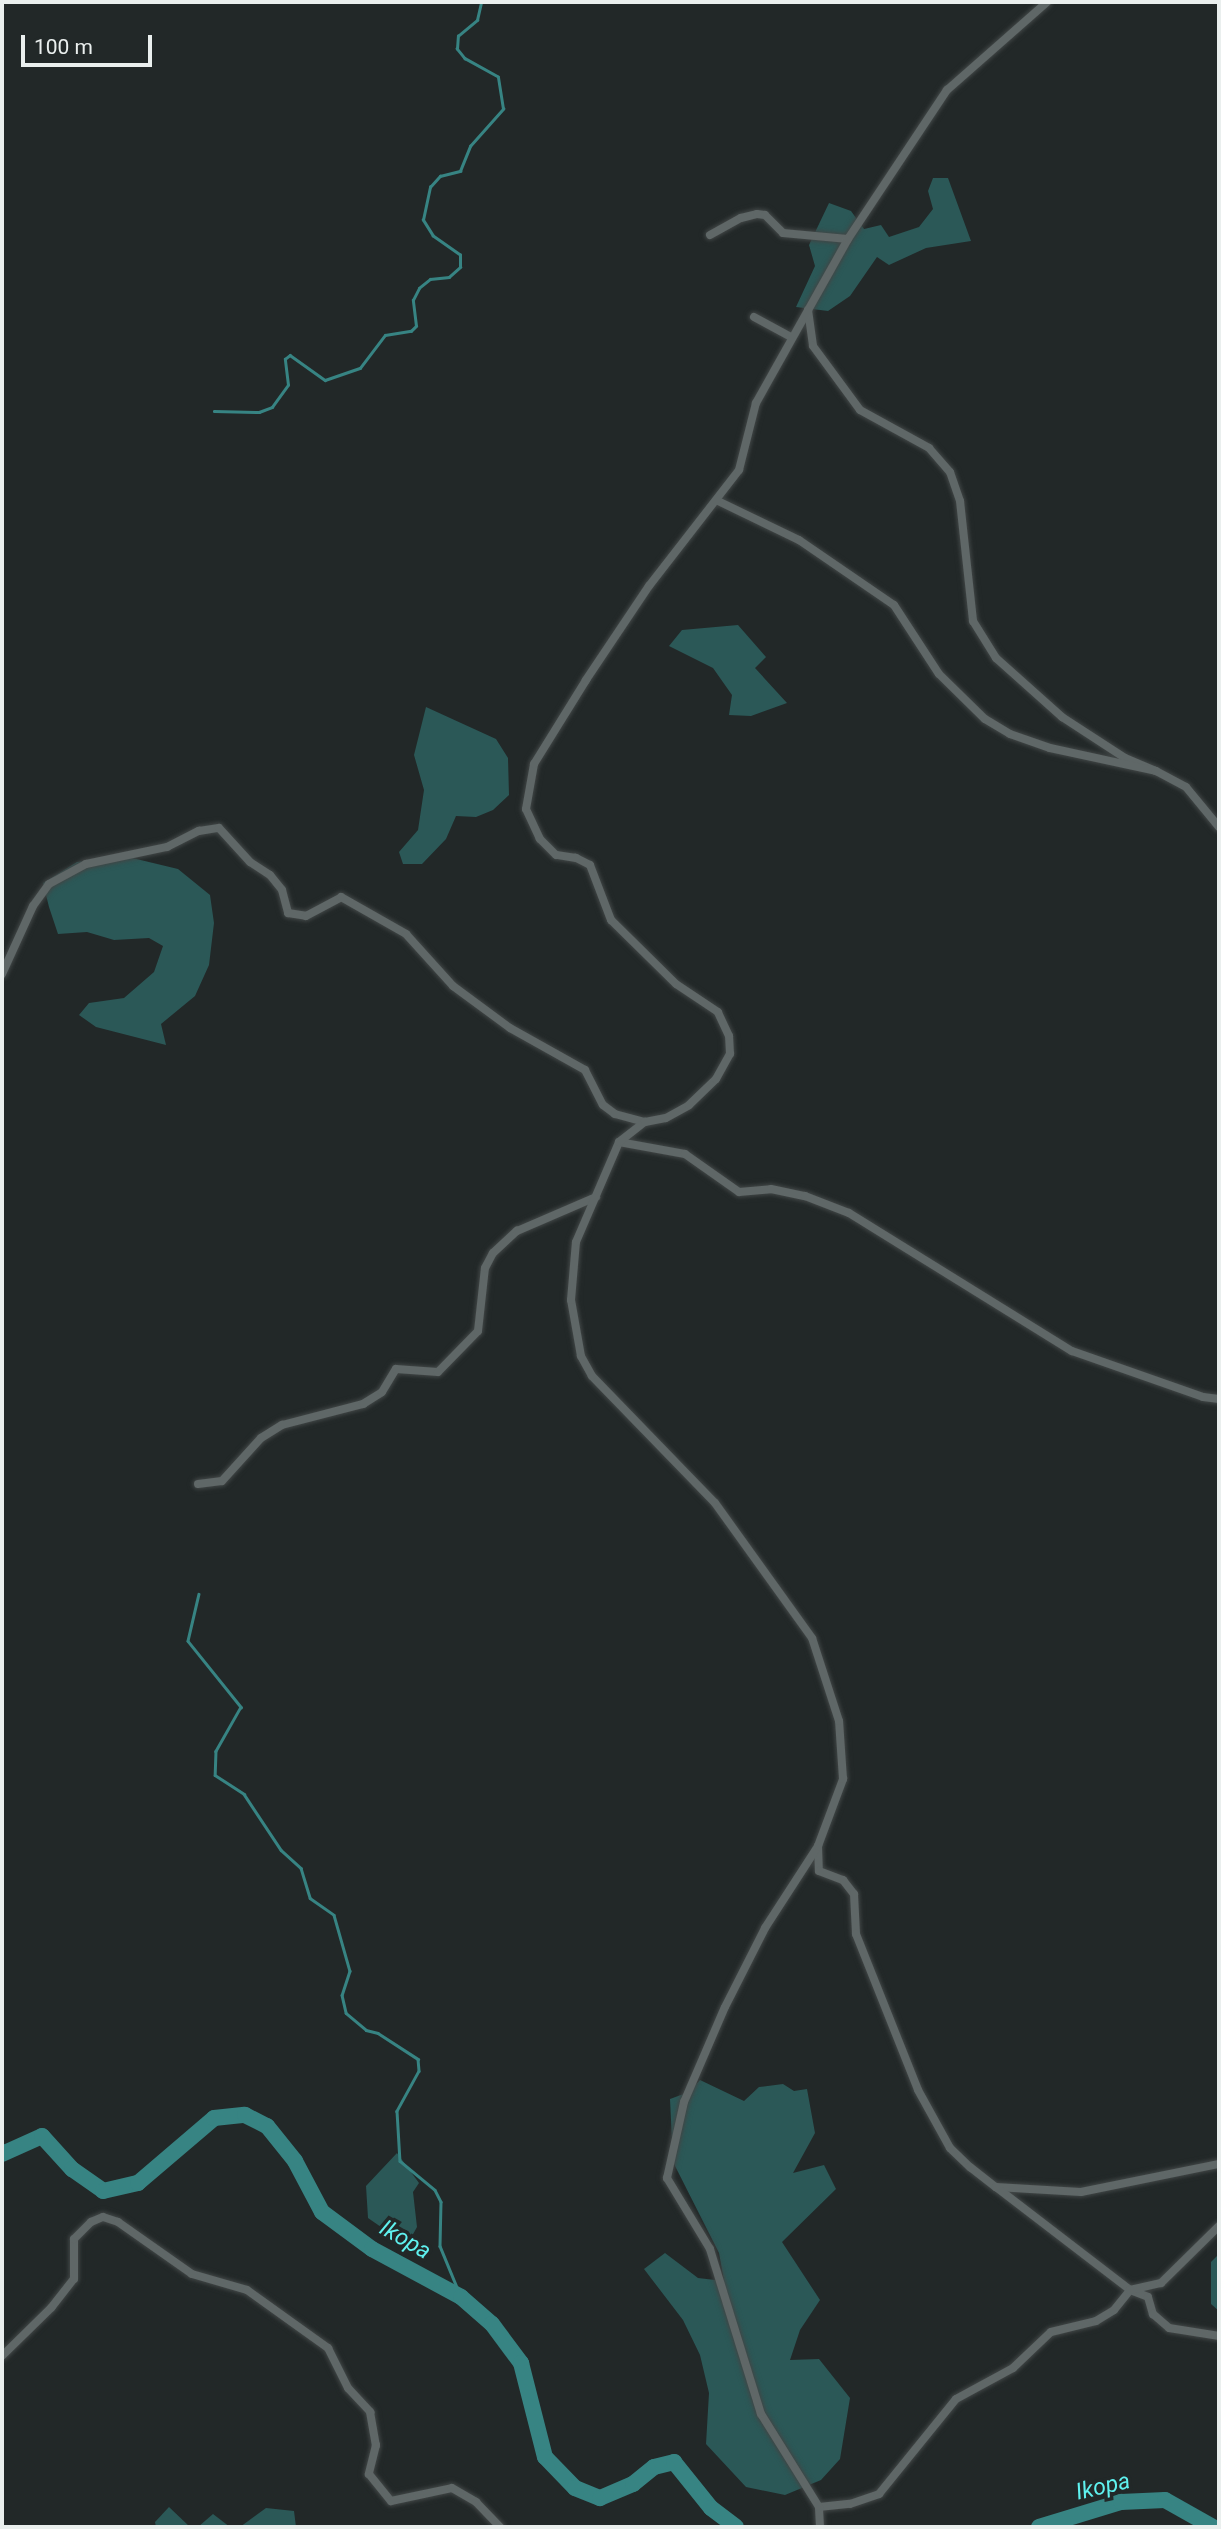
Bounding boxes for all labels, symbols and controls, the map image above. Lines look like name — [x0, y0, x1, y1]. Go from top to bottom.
scale bar — [24, 21, 156, 65]
text: 100 m — [34, 35, 93, 59]
water label: Ikopa — [374, 2214, 436, 2266]
water label: Ikopa — [1073, 2467, 1133, 2507]

